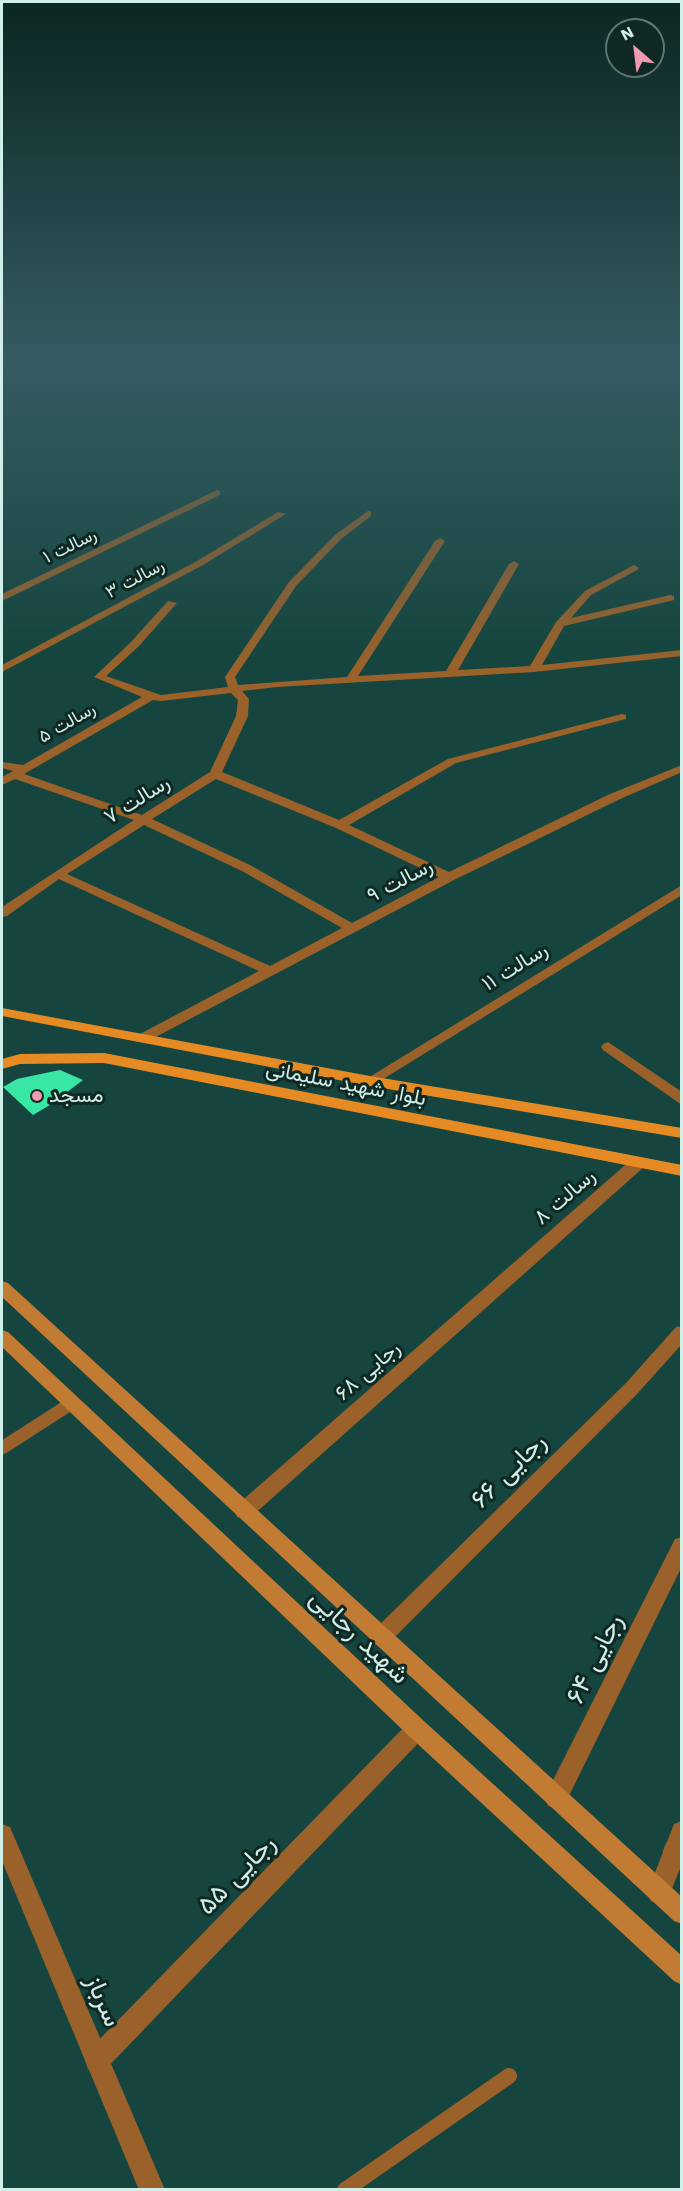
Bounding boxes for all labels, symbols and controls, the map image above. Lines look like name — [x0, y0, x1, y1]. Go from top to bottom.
north arrow — [605, 18, 665, 78]
text: N — [618, 22, 637, 45]
street label: رسالت ۱ — [40, 524, 100, 568]
street label: رسالت ۳ — [102, 555, 168, 603]
street label: رسالت ۵ — [35, 698, 99, 748]
street label: رسالت ۷ — [99, 770, 175, 830]
street label: رسالت ۹ — [363, 853, 437, 909]
street label: رسالت ۱۱ — [478, 937, 552, 997]
street label: بلوار شهید سلیمانی — [264, 1056, 428, 1112]
place label: مسجد — [49, 1083, 103, 1109]
marker: مسجد — [30, 1089, 44, 1103]
street label: رسالت ۸ — [529, 1164, 601, 1230]
street label: رجایی ۶۸ — [330, 1336, 406, 1406]
street label: رجایی ۶۶ — [465, 1427, 553, 1515]
street label: شهید رجایی — [303, 1583, 415, 1691]
street label: رجایی ۶۴ — [560, 1609, 630, 1709]
street label: رجایی ۵۵ — [191, 1829, 283, 1921]
street label: سرباز — [78, 1970, 128, 2032]

